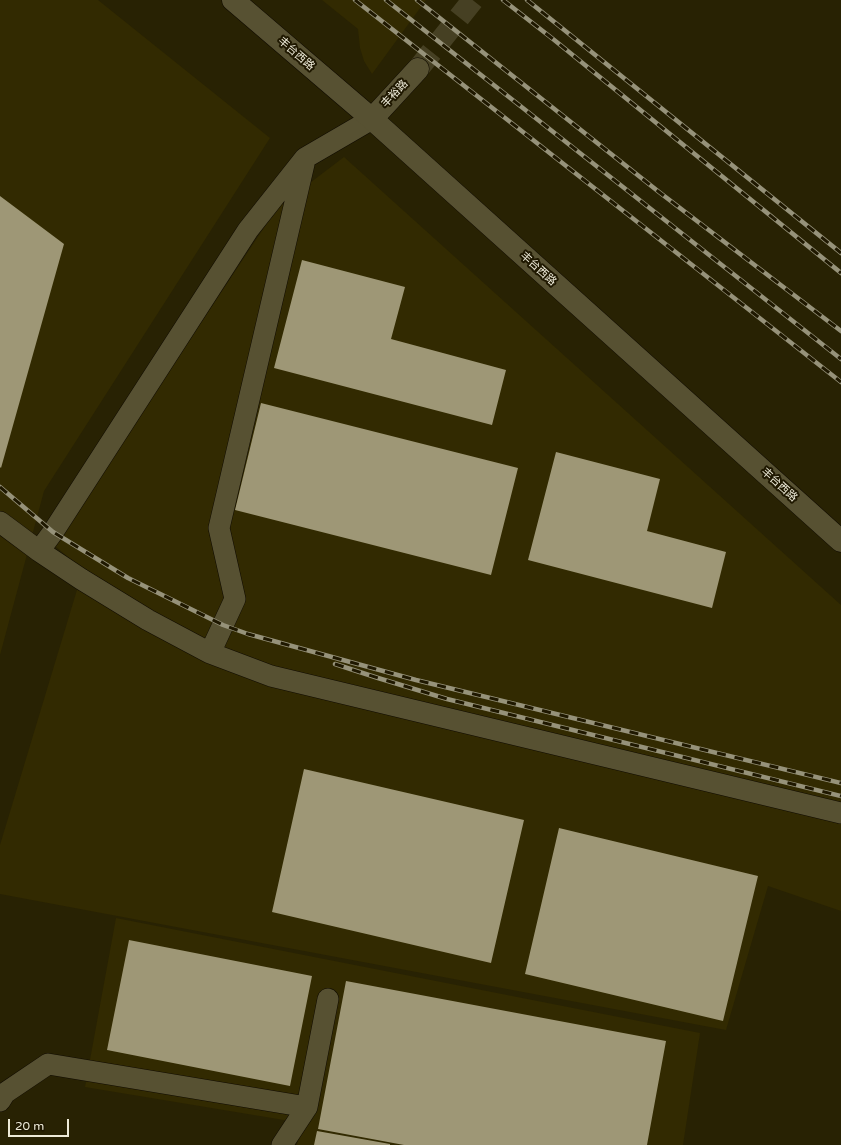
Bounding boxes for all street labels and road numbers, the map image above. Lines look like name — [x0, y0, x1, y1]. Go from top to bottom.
street label: 丰台西路 — [275, 35, 317, 73]
street label: 丰裕路 — [379, 77, 411, 111]
street label: 丰台西路 — [517, 249, 559, 289]
street label: 丰台西路 — [758, 465, 800, 505]

